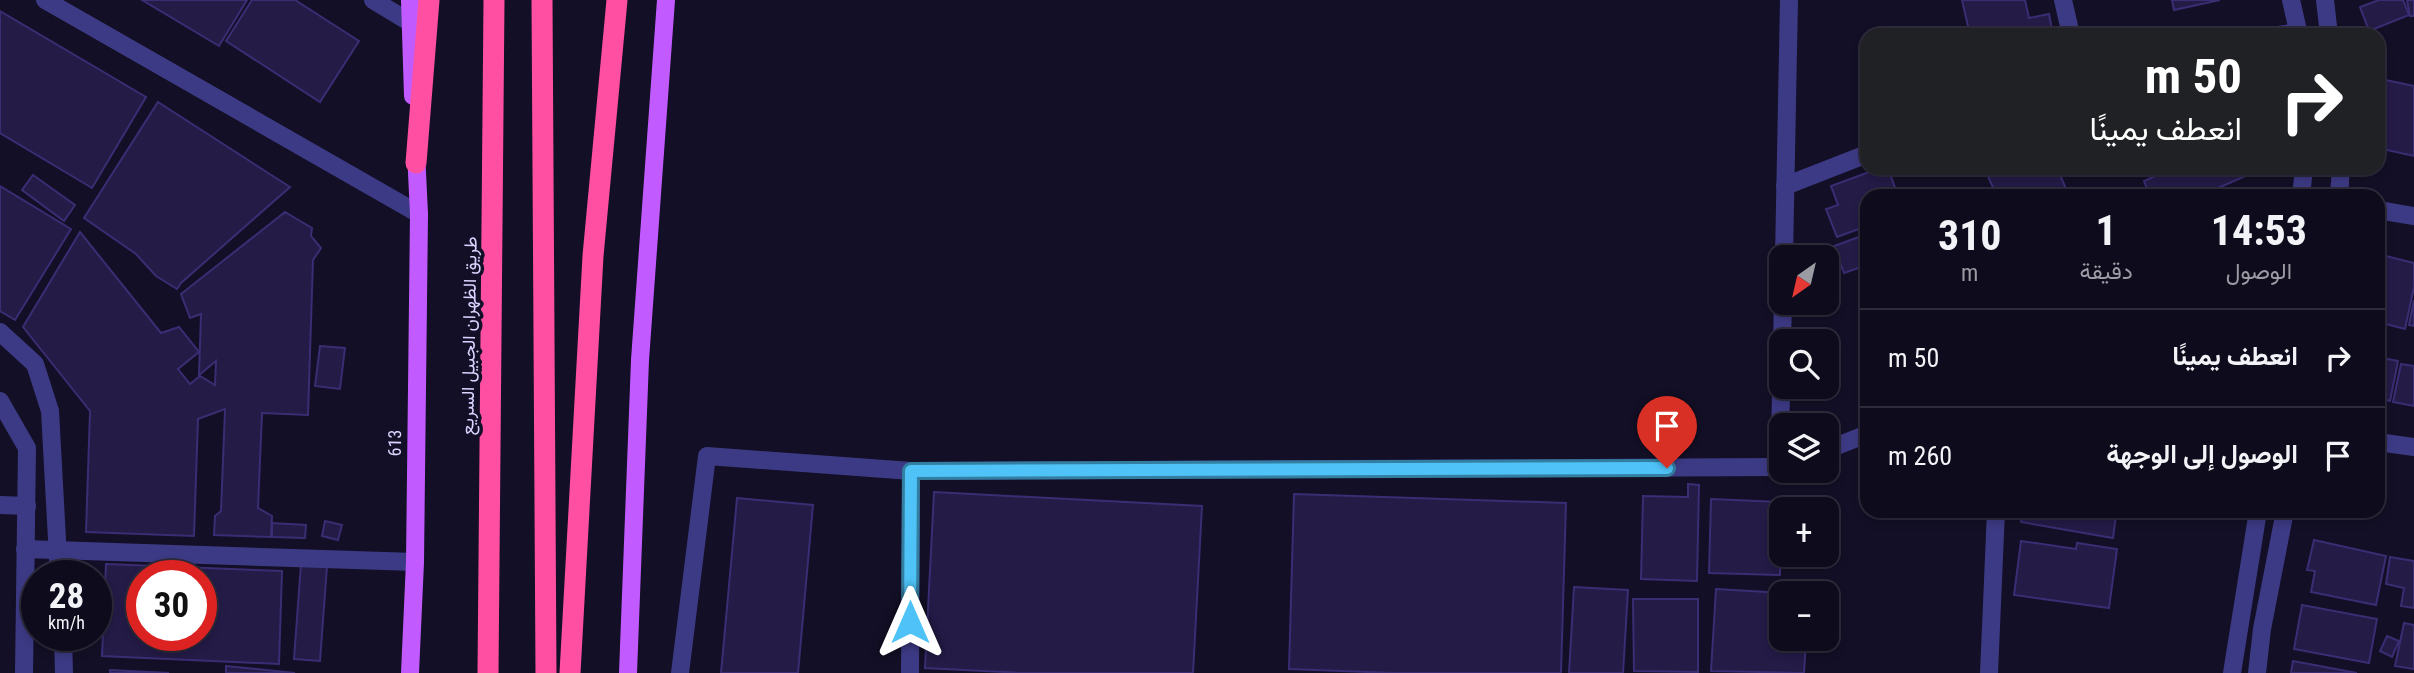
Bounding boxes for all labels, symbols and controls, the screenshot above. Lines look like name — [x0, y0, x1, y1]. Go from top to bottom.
text: 50 m — [2145, 48, 2242, 105]
icon: right — [2266, 56, 2357, 147]
text: انعطف يمينًا — [2089, 110, 2242, 148]
text: 1 — [2096, 206, 2117, 255]
text: 14:53 — [2211, 206, 2307, 255]
text: 310 — [1938, 211, 2002, 260]
street label: طريق الظهران الجبيل السريع — [456, 236, 483, 436]
north arrow — [1769, 245, 1839, 315]
map controls — [1769, 245, 1839, 651]
text: دقيقة — [2080, 258, 2133, 285]
text: الوصول — [2226, 258, 2292, 285]
text: m — [1961, 260, 1978, 287]
button: search — [1769, 329, 1839, 399]
icon: right — [2319, 339, 2357, 377]
text: انعطف يمينًا — [2172, 341, 2298, 371]
text: 50 m — [1888, 343, 1939, 373]
pin — [1637, 396, 1697, 468]
icon: arrive — [1648, 407, 1686, 445]
button: layers — [1769, 413, 1839, 483]
street label: 613 — [384, 429, 405, 457]
icon: arrive — [2319, 437, 2357, 475]
text: الوصول إلى الوجهة — [2106, 439, 2298, 469]
text: 260 m — [1888, 441, 1952, 471]
button: + — [1769, 497, 1839, 567]
speed limit sign: 30 — [126, 560, 217, 651]
text: 28 — [49, 576, 84, 617]
button: − — [1769, 581, 1839, 651]
position arrow — [873, 585, 947, 659]
text: km/h — [48, 612, 85, 633]

